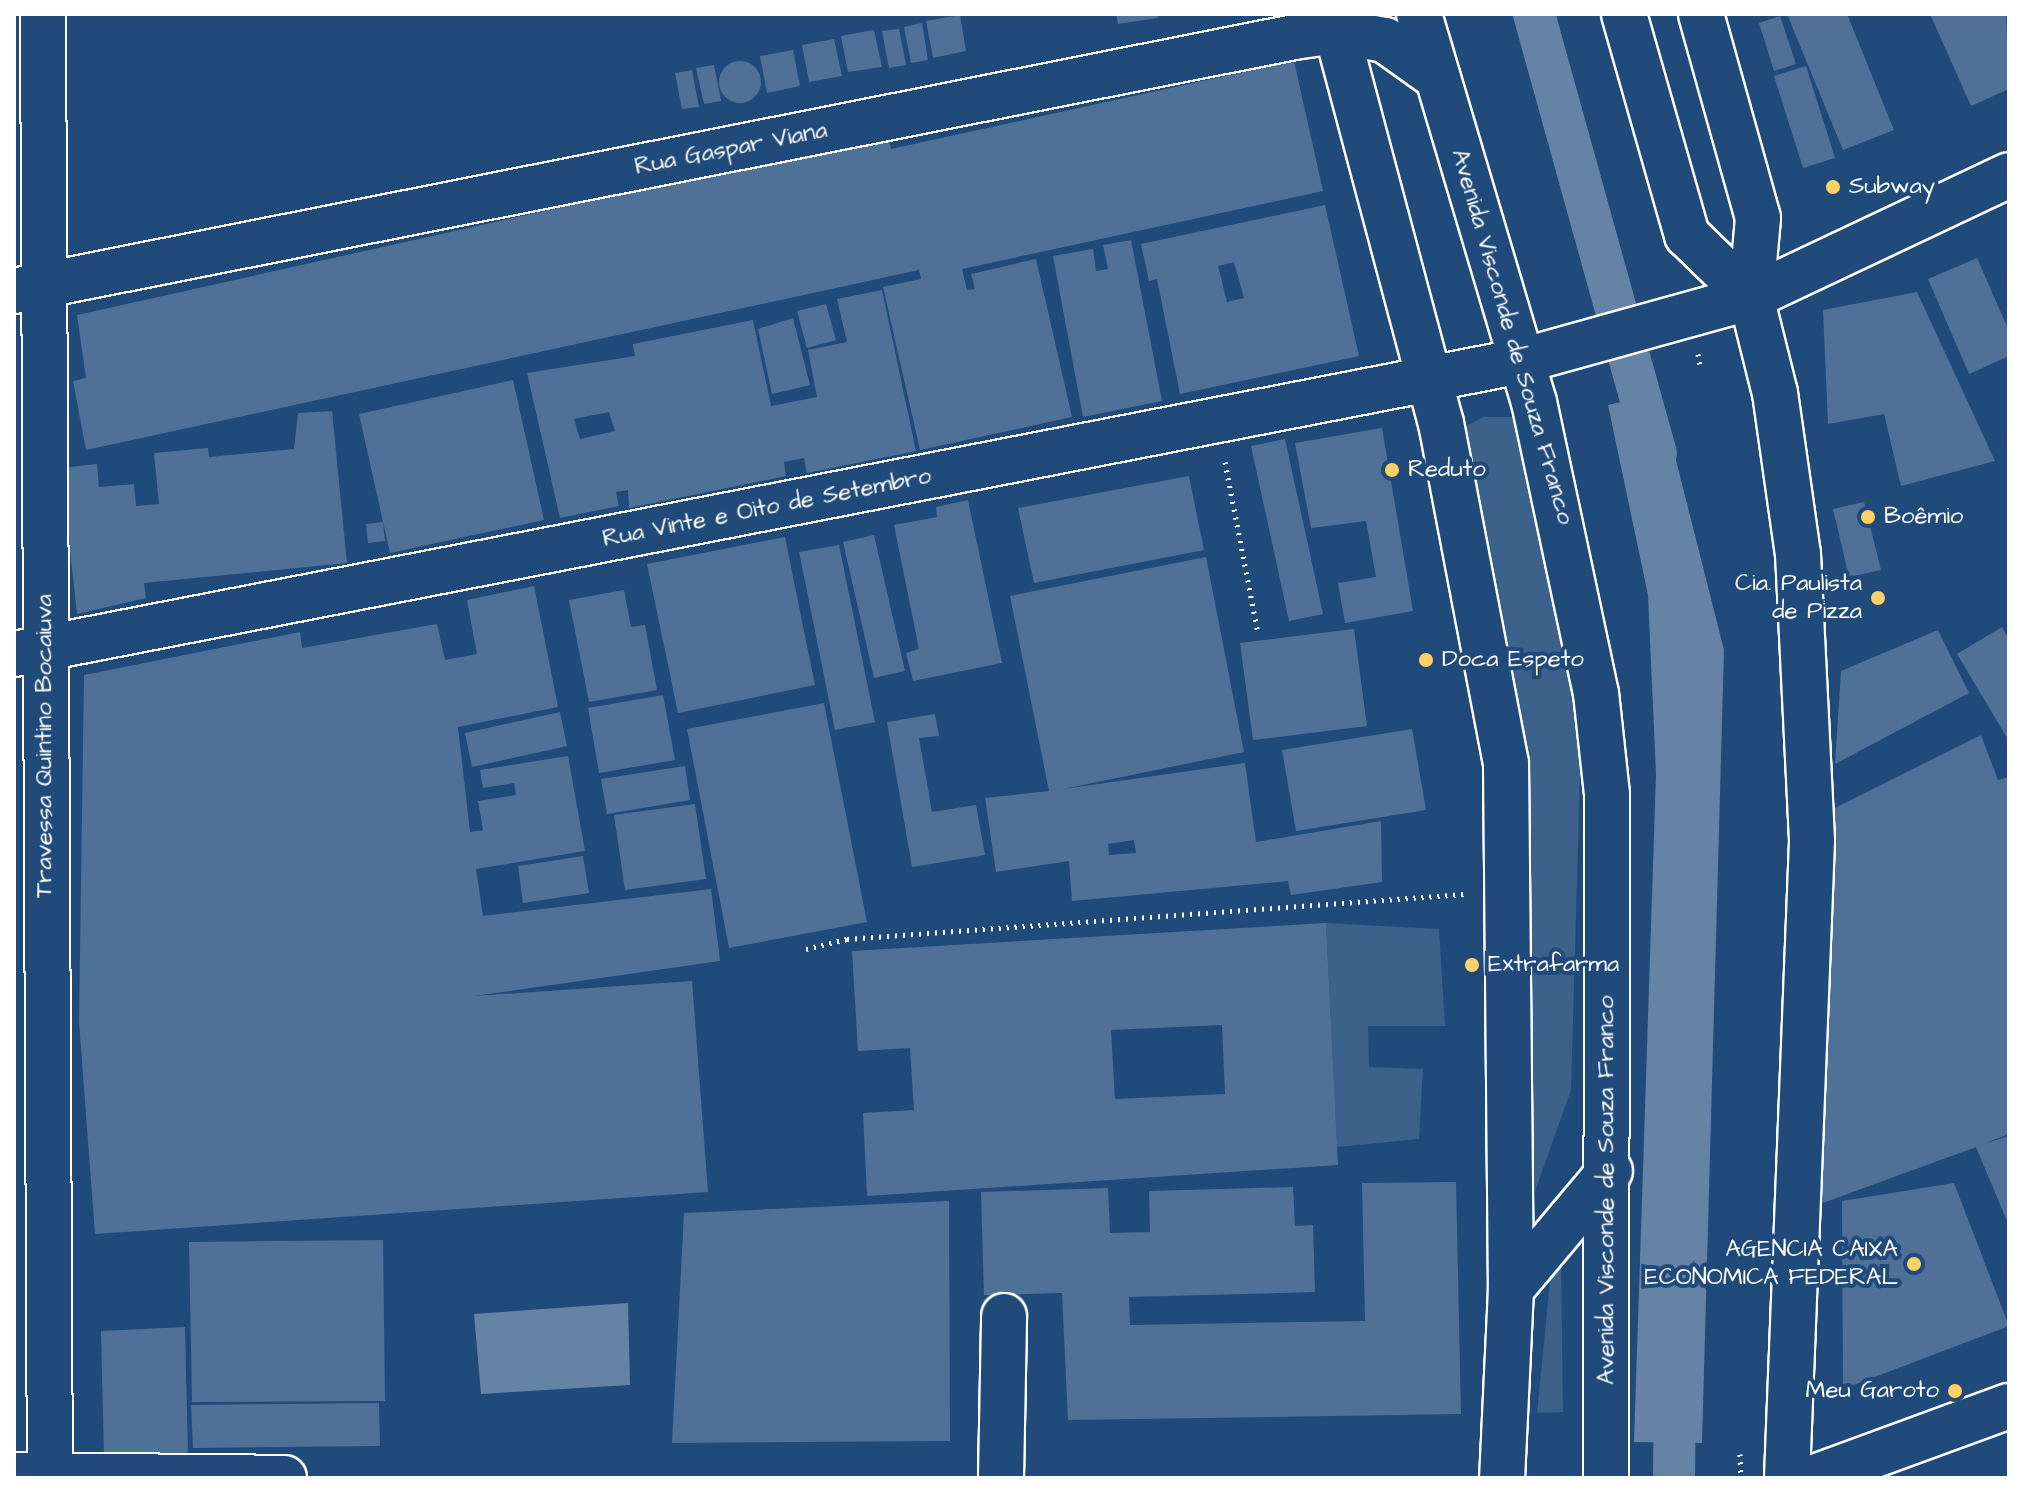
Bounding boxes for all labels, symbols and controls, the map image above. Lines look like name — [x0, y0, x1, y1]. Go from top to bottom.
street label: Rua Gaspar Viana — [632, 116, 830, 182]
street label: Avenida Visconde de Souza Franco — [1444, 146, 1580, 528]
place label: Subway — [1849, 173, 1935, 201]
marker: Subway — [1824, 178, 1842, 196]
place label: Reduto — [1408, 456, 1486, 484]
marker: Reduto — [1383, 461, 1401, 479]
street label: Rua Vinte e Oito de Setembro — [600, 462, 934, 554]
place label: Boêmio — [1884, 503, 1963, 531]
marker: Boêmio — [1859, 508, 1877, 526]
place label: Cia. Paulista de Pizza — [1735, 570, 1862, 626]
marker: Cia. Paulista de Pizza — [1869, 589, 1887, 607]
street label: Travessa Quintino Bocaiuva — [31, 594, 59, 898]
place label: Doca Espeto — [1442, 646, 1584, 674]
marker: Doca Espeto — [1417, 651, 1435, 669]
place label: Extrafarma — [1488, 951, 1619, 979]
marker: Extrafarma — [1463, 956, 1481, 974]
street label: Avenida Visconde de Souza Franco — [1593, 995, 1621, 1385]
place label: AGENCIA CAIXA ECONOMICA FEDERAL — [1644, 1236, 1898, 1292]
marker: AGENCIA CAIXA ECONOMICA FEDERAL — [1905, 1255, 1923, 1273]
place label: Meu Garoto — [1806, 1377, 1939, 1405]
marker: Meu Garoto — [1946, 1382, 1964, 1400]

